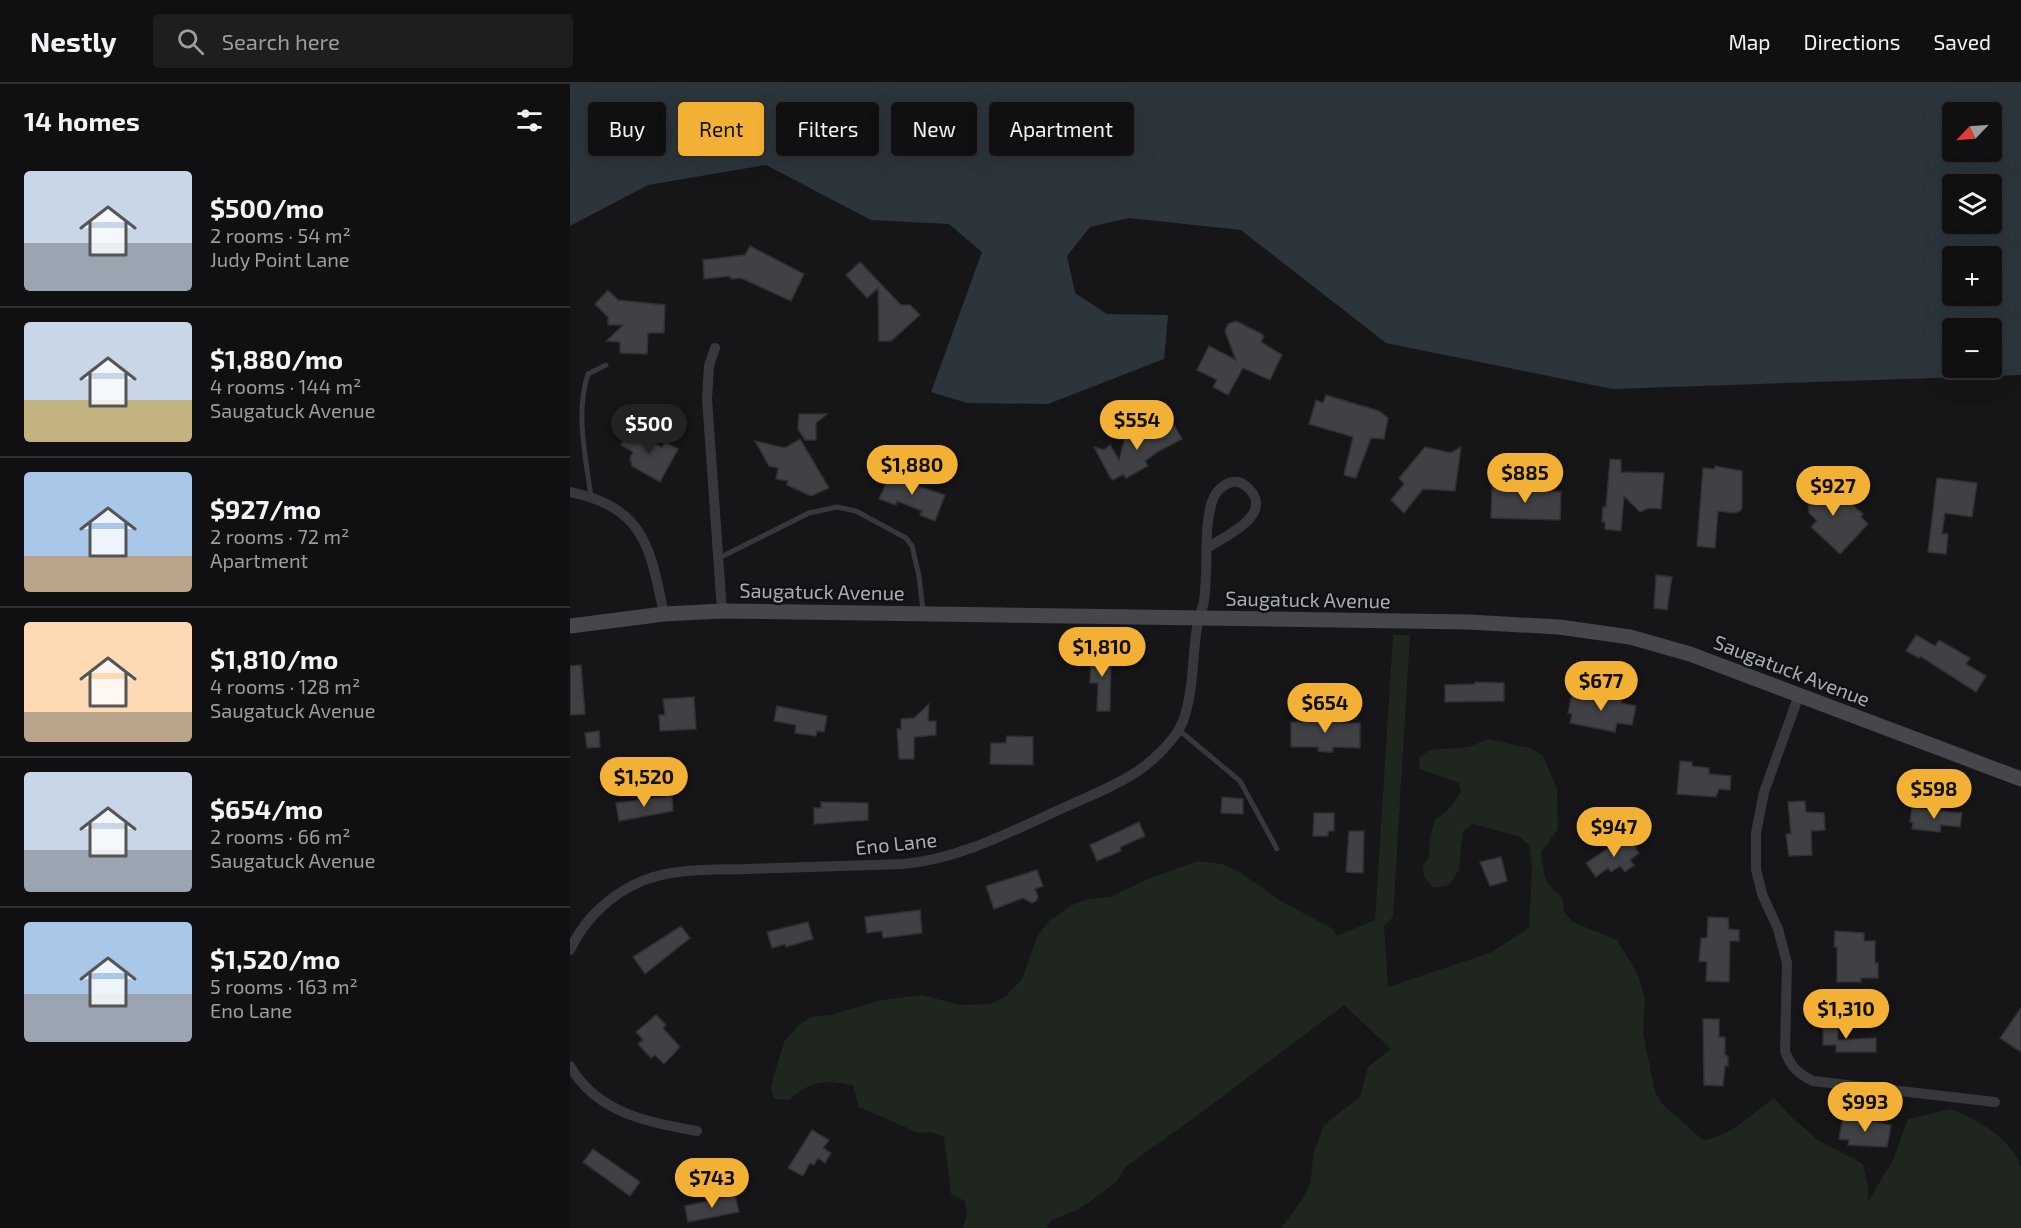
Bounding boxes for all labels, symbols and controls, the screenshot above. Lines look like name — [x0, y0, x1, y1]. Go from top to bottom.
search box — [153, 14, 573, 68]
text: Nestly — [30, 24, 117, 58]
icon: search — [174, 25, 207, 58]
text: Search here — [222, 28, 340, 54]
text: Map — [1728, 29, 1771, 54]
text: Directions — [1804, 29, 1900, 54]
text: Saved — [1933, 29, 1991, 54]
chip: Buy — [588, 102, 666, 156]
chip: Rent — [678, 102, 764, 156]
chip: Filters — [776, 102, 879, 156]
chip: New — [891, 102, 977, 156]
chip: Apartment — [989, 102, 1134, 156]
north arrow — [1942, 102, 2002, 162]
map controls — [1942, 102, 2002, 378]
icon: filters — [513, 104, 546, 137]
text: 14 homes — [24, 105, 140, 136]
button: layers — [1942, 174, 2002, 234]
text: $500/mo — [210, 192, 324, 223]
icon: home — [72, 195, 144, 267]
text: 2 rooms · 54 m² — [210, 223, 351, 247]
button: + — [1942, 246, 2002, 306]
text: Judy Point Lane — [210, 247, 350, 271]
button: − — [1942, 318, 2002, 378]
text: $1,880/mo — [210, 343, 343, 374]
icon: home — [72, 346, 144, 418]
text: 4 rooms · 144 m² — [210, 374, 361, 398]
text: Saugatuck Avenue — [210, 398, 375, 422]
pin: $554 — [1101, 400, 1173, 451]
pin: $500 — [613, 404, 685, 455]
text: $554 — [1114, 407, 1160, 431]
text: $500 — [625, 411, 673, 435]
pin: $1,880 — [863, 445, 961, 496]
text: $1,880 — [881, 452, 943, 476]
pin: $885 — [1489, 453, 1561, 504]
text: $885 — [1501, 460, 1549, 484]
pin: $927 — [1797, 466, 1869, 517]
text: $927 — [1810, 473, 1856, 497]
text: $927/mo — [210, 493, 321, 524]
icon: home — [72, 496, 144, 568]
text: 2 rooms · 72 m² — [210, 524, 349, 548]
text: Apartment — [210, 548, 308, 572]
street label: Saugatuck Avenue — [739, 578, 905, 604]
street label: Saugatuck Avenue — [1225, 586, 1391, 612]
pin: $1,810 — [1053, 627, 1151, 678]
street label: Saugatuck Avenue — [1710, 629, 1874, 711]
text: $1,810 — [1073, 634, 1131, 658]
text: $1,810/mo — [210, 643, 338, 674]
icon: home — [72, 646, 144, 718]
pin: $677 — [1565, 661, 1637, 712]
text: $677 — [1579, 668, 1623, 692]
text: 4 rooms · 128 m² — [210, 674, 360, 698]
pin: $654 — [1289, 683, 1361, 734]
text: $654 — [1301, 690, 1349, 714]
text: Saugatuck Avenue — [210, 698, 375, 722]
pin: $1,520 — [595, 757, 693, 808]
text: $1,520 — [614, 764, 674, 788]
pin: $598 — [1898, 769, 1970, 820]
text: $598 — [1911, 776, 1957, 800]
text: $654/mo — [210, 793, 323, 824]
icon: home — [72, 796, 144, 868]
pin: $947 — [1578, 807, 1650, 858]
text: $947 — [1591, 814, 1637, 838]
text: 2 rooms · 66 m² — [210, 824, 351, 848]
street label: Eno Lane — [854, 827, 938, 859]
text: Saugatuck Avenue — [210, 848, 375, 872]
text: $1,520/mo — [210, 943, 340, 974]
icon: home — [72, 946, 144, 1018]
text: 5 rooms · 163 m² — [210, 974, 358, 998]
pin: $1,310 — [1797, 989, 1895, 1040]
text: $1,310 — [1817, 996, 1875, 1020]
text: Eno Lane — [210, 998, 292, 1022]
pin: $993 — [1829, 1082, 1901, 1133]
text: $993 — [1842, 1089, 1888, 1113]
pin: $743 — [676, 1158, 748, 1209]
text: $743 — [689, 1165, 735, 1189]

